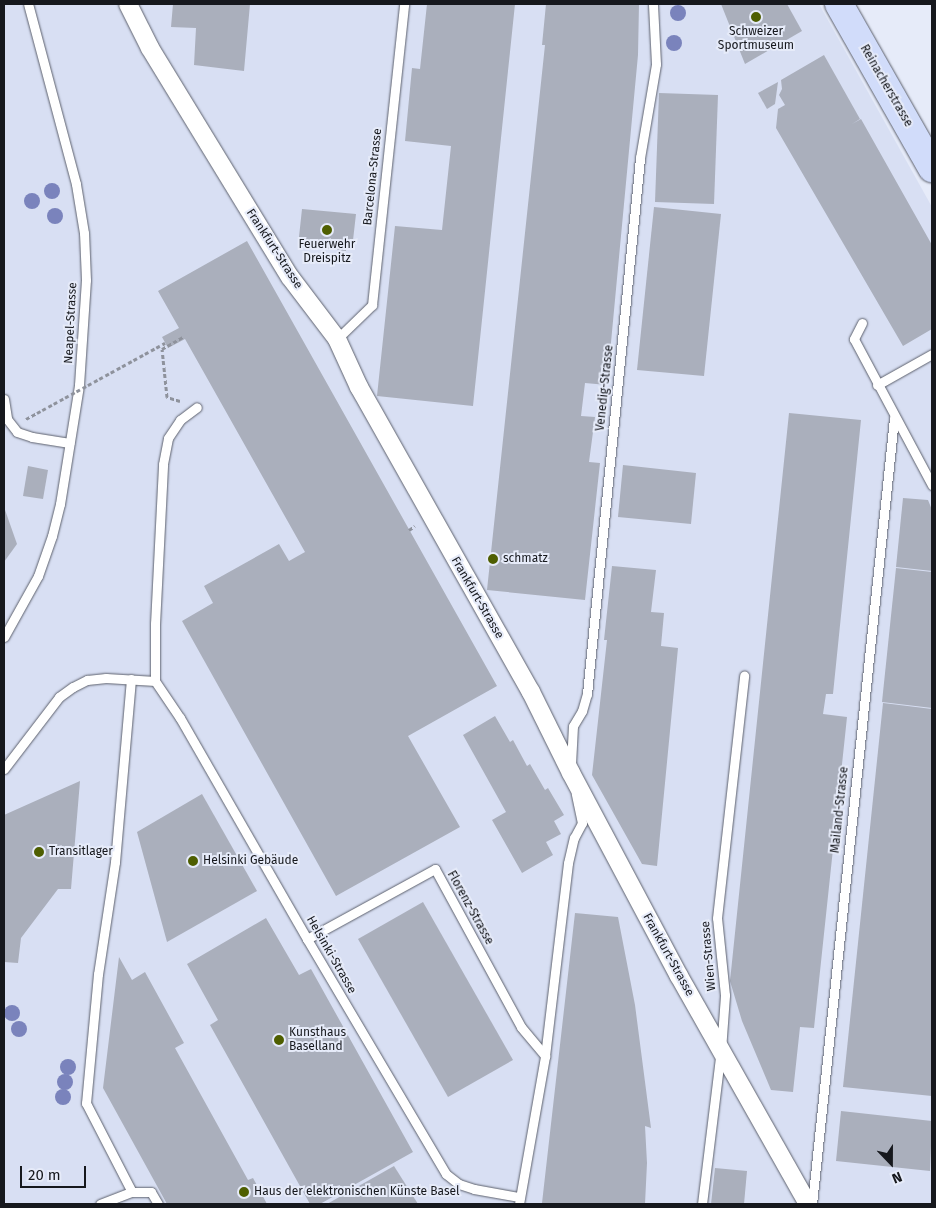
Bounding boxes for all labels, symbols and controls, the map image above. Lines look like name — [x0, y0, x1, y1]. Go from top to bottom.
marker: Schweizer Sportmuseum — [750, 11, 762, 23]
place label: Schweizer Sportmuseum — [718, 25, 794, 53]
street label: Reinacherstrasse — [857, 42, 915, 130]
street label: Barcelona-Strasse — [361, 128, 385, 226]
street label: Frankfurt-Strasse — [243, 206, 305, 292]
marker: Feuerwehr Dreispitz — [321, 224, 333, 236]
place label: Feuerwehr Dreispitz — [299, 238, 355, 266]
street label: Neapel-Strasse — [62, 282, 80, 364]
street label: Venedig-Strasse — [593, 344, 617, 432]
place label: schmatz — [503, 552, 548, 566]
marker: schmatz — [487, 553, 499, 565]
street label: Frankfurt-Strasse — [448, 554, 506, 642]
street label: Mailand-Strasse — [828, 766, 852, 854]
place label: Transitlager — [49, 845, 113, 859]
marker: Transitlager — [33, 846, 45, 858]
place label: Helsinki Gebäude — [203, 854, 298, 868]
marker: Helsinki Gebäude — [187, 855, 199, 867]
street label: Florenz-Strasse — [444, 868, 496, 948]
street label: Frankfurt-Strasse — [639, 911, 697, 999]
street label: Helsinki-Strasse — [303, 914, 359, 996]
street label: Wien-Strasse — [699, 920, 719, 992]
place label: Kunsthaus Baselland — [289, 1026, 346, 1054]
marker: Kunsthaus Baselland — [273, 1034, 285, 1046]
north arrow — [866, 1138, 916, 1188]
scale bar — [22, 1156, 89, 1188]
text: 20 m — [28, 1166, 61, 1184]
text: N — [889, 1168, 904, 1187]
place label: Haus der elektronischen Künste Basel — [254, 1185, 460, 1199]
marker: Haus der elektronischen Künste Basel — [238, 1186, 250, 1198]

